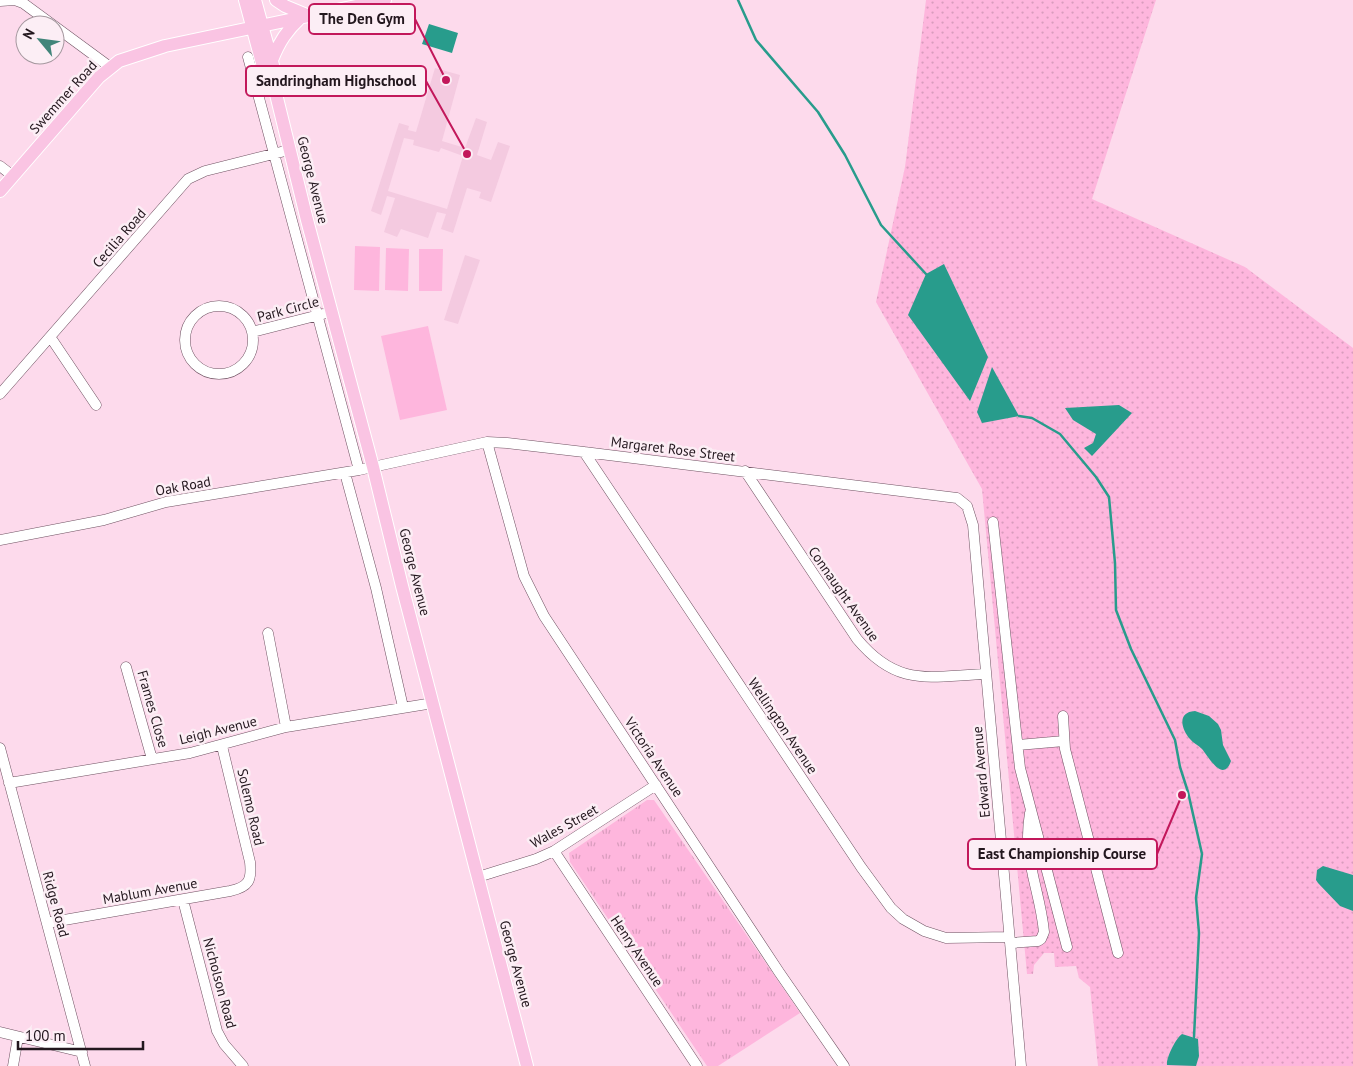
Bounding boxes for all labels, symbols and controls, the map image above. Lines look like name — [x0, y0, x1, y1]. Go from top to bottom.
callout: The Den Gym — [309, 4, 415, 34]
text: The Den Gym — [319, 9, 405, 28]
north arrow — [15, 15, 65, 65]
text: N — [19, 25, 39, 42]
street label: Swemmer Road — [25, 57, 101, 137]
callout: Sandringham Highschool — [246, 66, 426, 96]
text: Sandringham Highschool — [256, 71, 417, 90]
street label: George Avenue — [293, 134, 333, 226]
street label: Cecilia Road — [88, 205, 150, 271]
street label: Park Circle — [255, 292, 321, 326]
street label: Margaret Rose Street — [610, 432, 737, 466]
street label: Oak Road — [154, 472, 212, 500]
street label: George Avenue — [395, 526, 435, 618]
street label: Connaught Avenue — [805, 543, 883, 645]
street label: Frames Close — [133, 668, 173, 750]
street label: Wellington Avenue — [744, 675, 822, 777]
street label: Leigh Avenue — [177, 712, 259, 748]
street label: Victoria Avenue — [620, 713, 687, 800]
street label: Edward Avenue — [968, 726, 994, 818]
street label: Solemo Road — [233, 767, 269, 847]
street label: Wales Street — [527, 800, 601, 852]
callout: East Championship Course — [968, 839, 1157, 869]
text: East Championship Course — [978, 844, 1147, 863]
street label: Ridge Road — [39, 869, 73, 939]
street label: Mablum Avenue — [101, 874, 199, 908]
street label: Henry Avenue — [607, 912, 667, 990]
street label: George Avenue — [496, 918, 536, 1010]
street label: Nicholson Road — [199, 936, 241, 1030]
scale bar — [18, 1018, 142, 1050]
text: 100 m — [25, 1026, 66, 1045]

